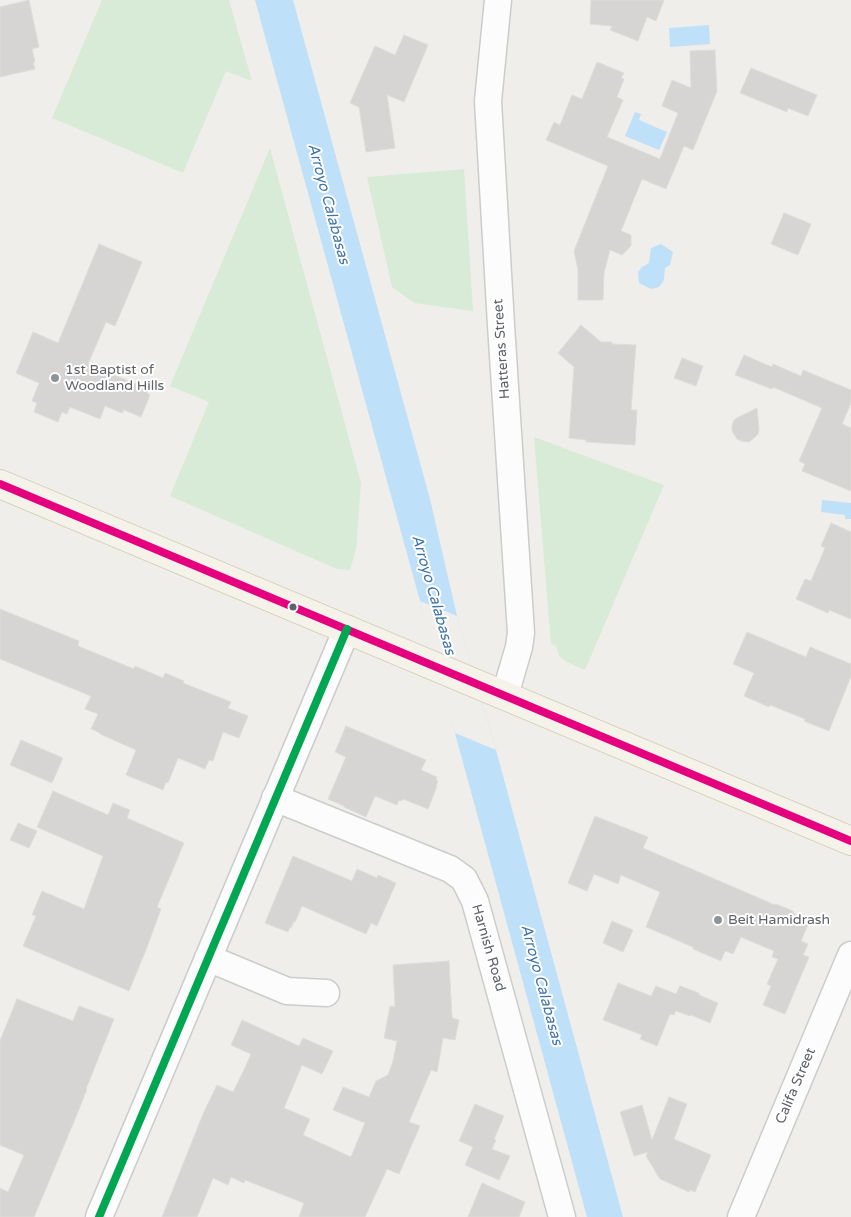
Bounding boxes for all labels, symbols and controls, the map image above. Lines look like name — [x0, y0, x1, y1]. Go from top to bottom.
water label: Arroyo Calabasas — [303, 142, 353, 266]
street label: Hatteras Street — [490, 298, 514, 400]
place label: 1st Baptist of Woodland Hills — [65, 362, 164, 394]
marker: 1st Baptist of Woodland Hills — [49, 372, 61, 384]
water label: Arroyo Calabasas — [407, 533, 459, 657]
unlabelled marker — [288, 602, 298, 612]
street label: Harnish Road — [468, 902, 508, 994]
place label: Beit Hamidrash — [728, 912, 830, 928]
marker: Beit Hamidrash — [712, 914, 724, 926]
water label: Arroyo Calabasas — [516, 923, 566, 1047]
street label: Califa Street — [772, 1045, 820, 1127]

